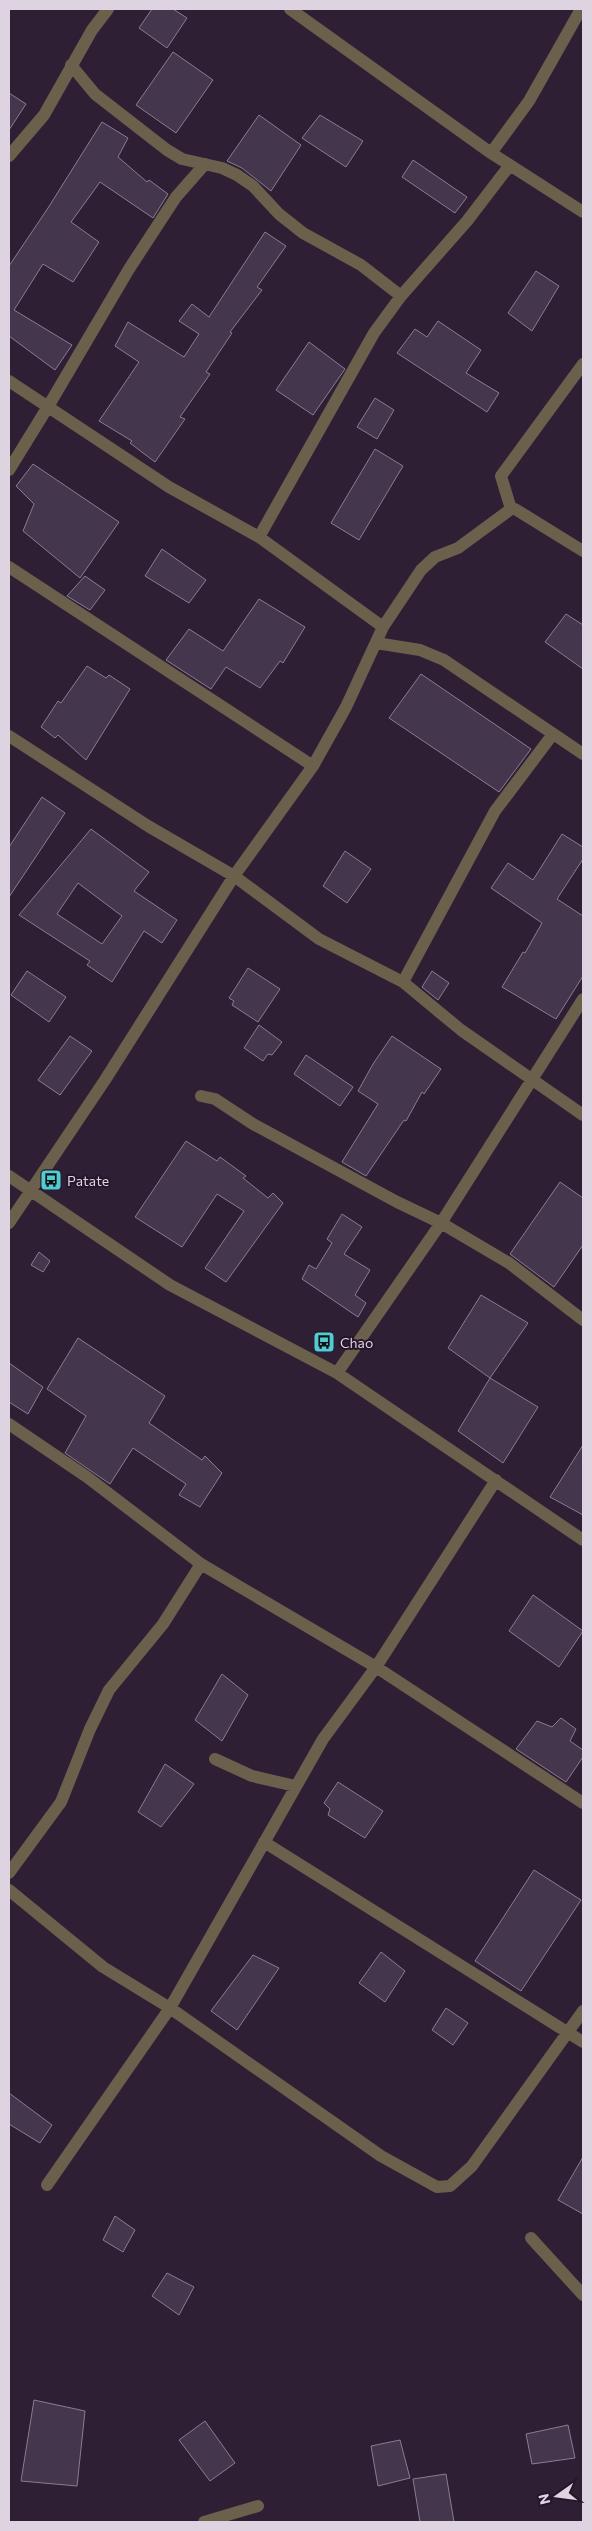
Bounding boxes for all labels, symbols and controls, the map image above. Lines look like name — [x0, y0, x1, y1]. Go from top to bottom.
bus stop icon: Patate — [39, 1168, 63, 1192]
place label: Patate — [67, 1172, 109, 1189]
bus stop icon: Chao — [312, 1330, 336, 1354]
place label: Chao — [340, 1334, 373, 1351]
north arrow — [532, 2471, 582, 2521]
text: N — [534, 2492, 553, 2506]

